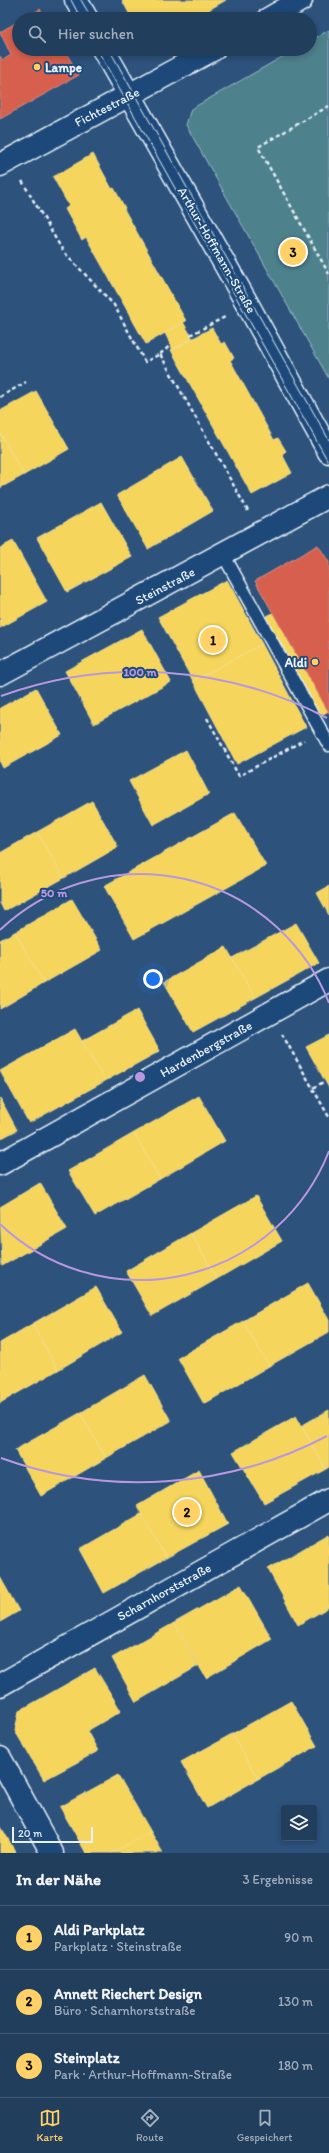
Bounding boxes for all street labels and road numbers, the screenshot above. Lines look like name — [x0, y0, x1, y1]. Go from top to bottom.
street label: Fichtestraße — [72, 84, 142, 130]
street label: Arthur-Hoffmann-Straße — [175, 184, 259, 316]
street label: Steinstraße — [133, 564, 197, 608]
street label: Hardenbergstraße — [157, 1018, 255, 1080]
street label: Scharnhorststraße — [114, 1560, 214, 1624]

